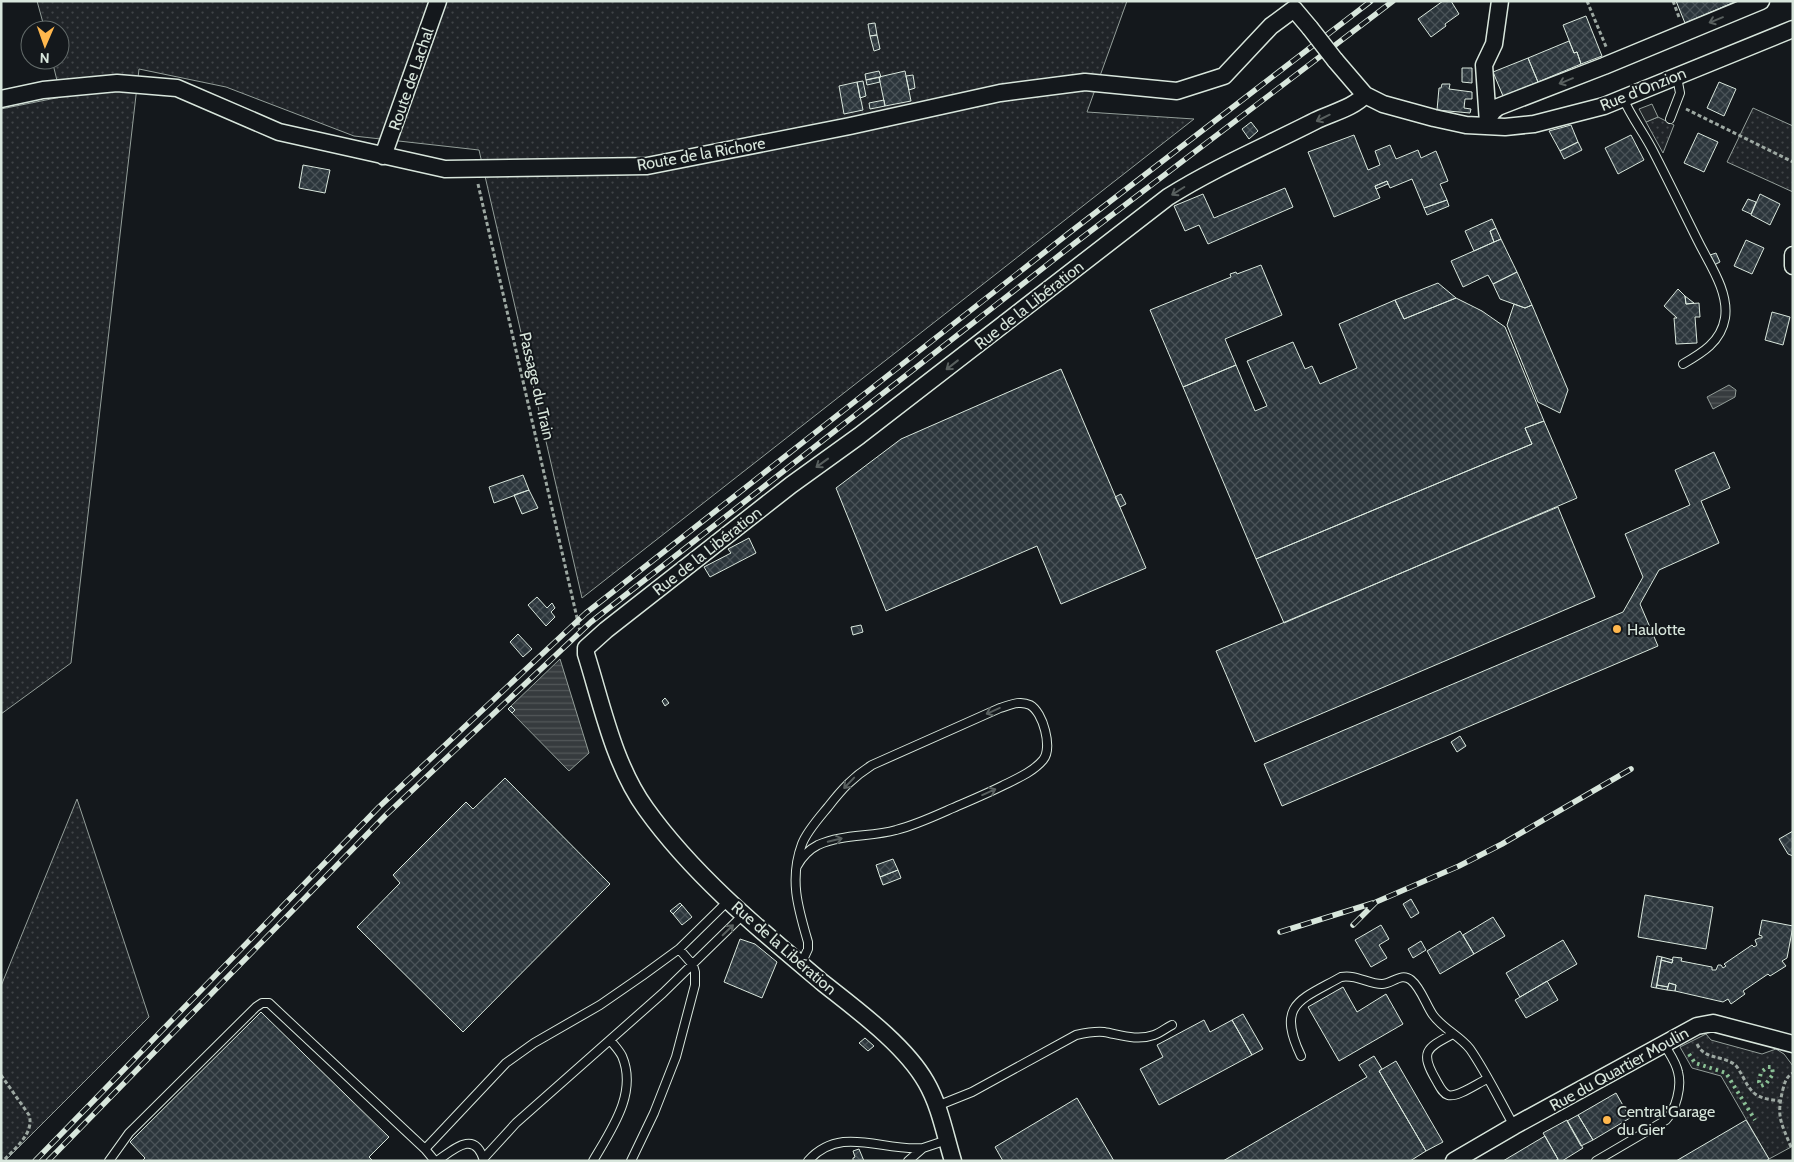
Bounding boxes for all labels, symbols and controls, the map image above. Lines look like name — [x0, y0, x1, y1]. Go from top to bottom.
one-way arrow — [1709, 15, 1724, 25]
north arrow — [20, 20, 70, 70]
street label: Route de Lachal — [385, 25, 438, 133]
text: N — [39, 49, 50, 67]
street label: Rue d'Onzion — [1597, 63, 1689, 115]
one-way arrow — [1559, 77, 1574, 86]
one-way arrow — [1316, 113, 1331, 123]
street label: Route de la Richore — [635, 133, 767, 175]
one-way arrow — [1171, 186, 1185, 196]
street label: Rue de la Libération — [971, 257, 1087, 353]
street label: Passage du Train — [515, 330, 559, 442]
one-way arrow — [946, 359, 959, 370]
one-way arrow — [816, 457, 830, 468]
street label: Rue de la Libération — [649, 503, 765, 599]
place label: Haulotte — [1627, 620, 1686, 639]
marker: Haulotte — [1611, 623, 1623, 635]
one-way arrow — [986, 706, 1001, 716]
one-way arrow — [843, 776, 855, 788]
one-way arrow — [981, 786, 996, 796]
one-way arrow — [827, 835, 843, 844]
street label: Rue de la Libération — [728, 897, 840, 999]
one-way arrow — [722, 924, 734, 936]
street label: Rue du Quartier Moulin — [1546, 1023, 1692, 1115]
place label: Central'Garage du Gier — [1617, 1102, 1715, 1139]
marker: Central'Garage du Gier — [1601, 1114, 1613, 1126]

